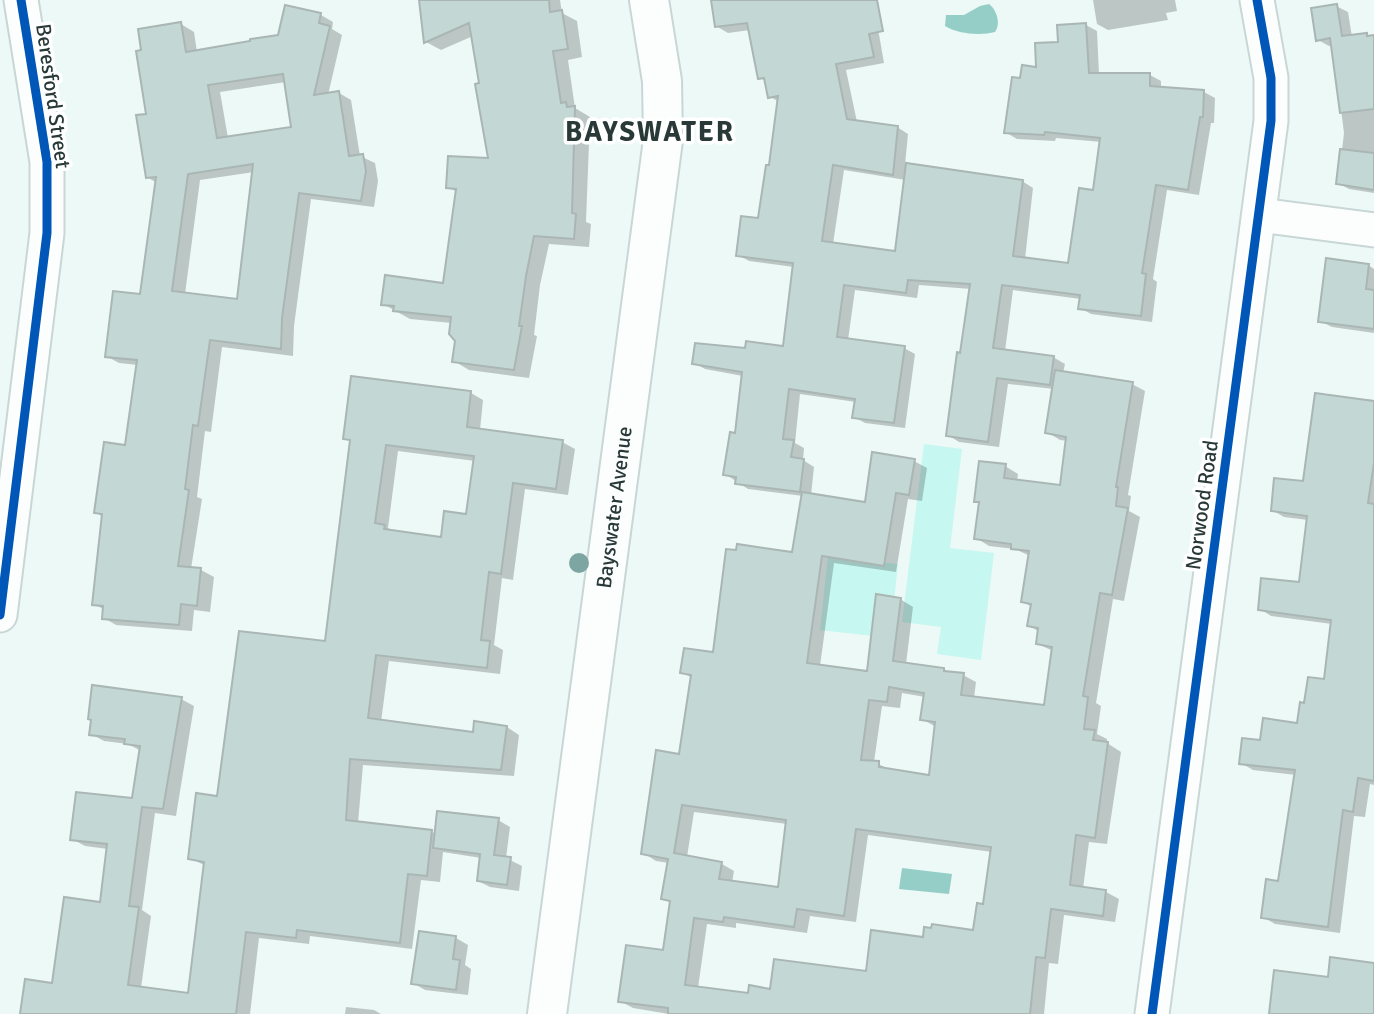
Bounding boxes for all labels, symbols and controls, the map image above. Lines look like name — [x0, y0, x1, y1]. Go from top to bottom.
street label: Beresford Street — [30, 22, 76, 170]
district label: BAYSWATER — [565, 115, 735, 149]
street label: Bayswater Avenue — [591, 425, 638, 590]
street label: Norwood Road — [1180, 438, 1224, 572]

